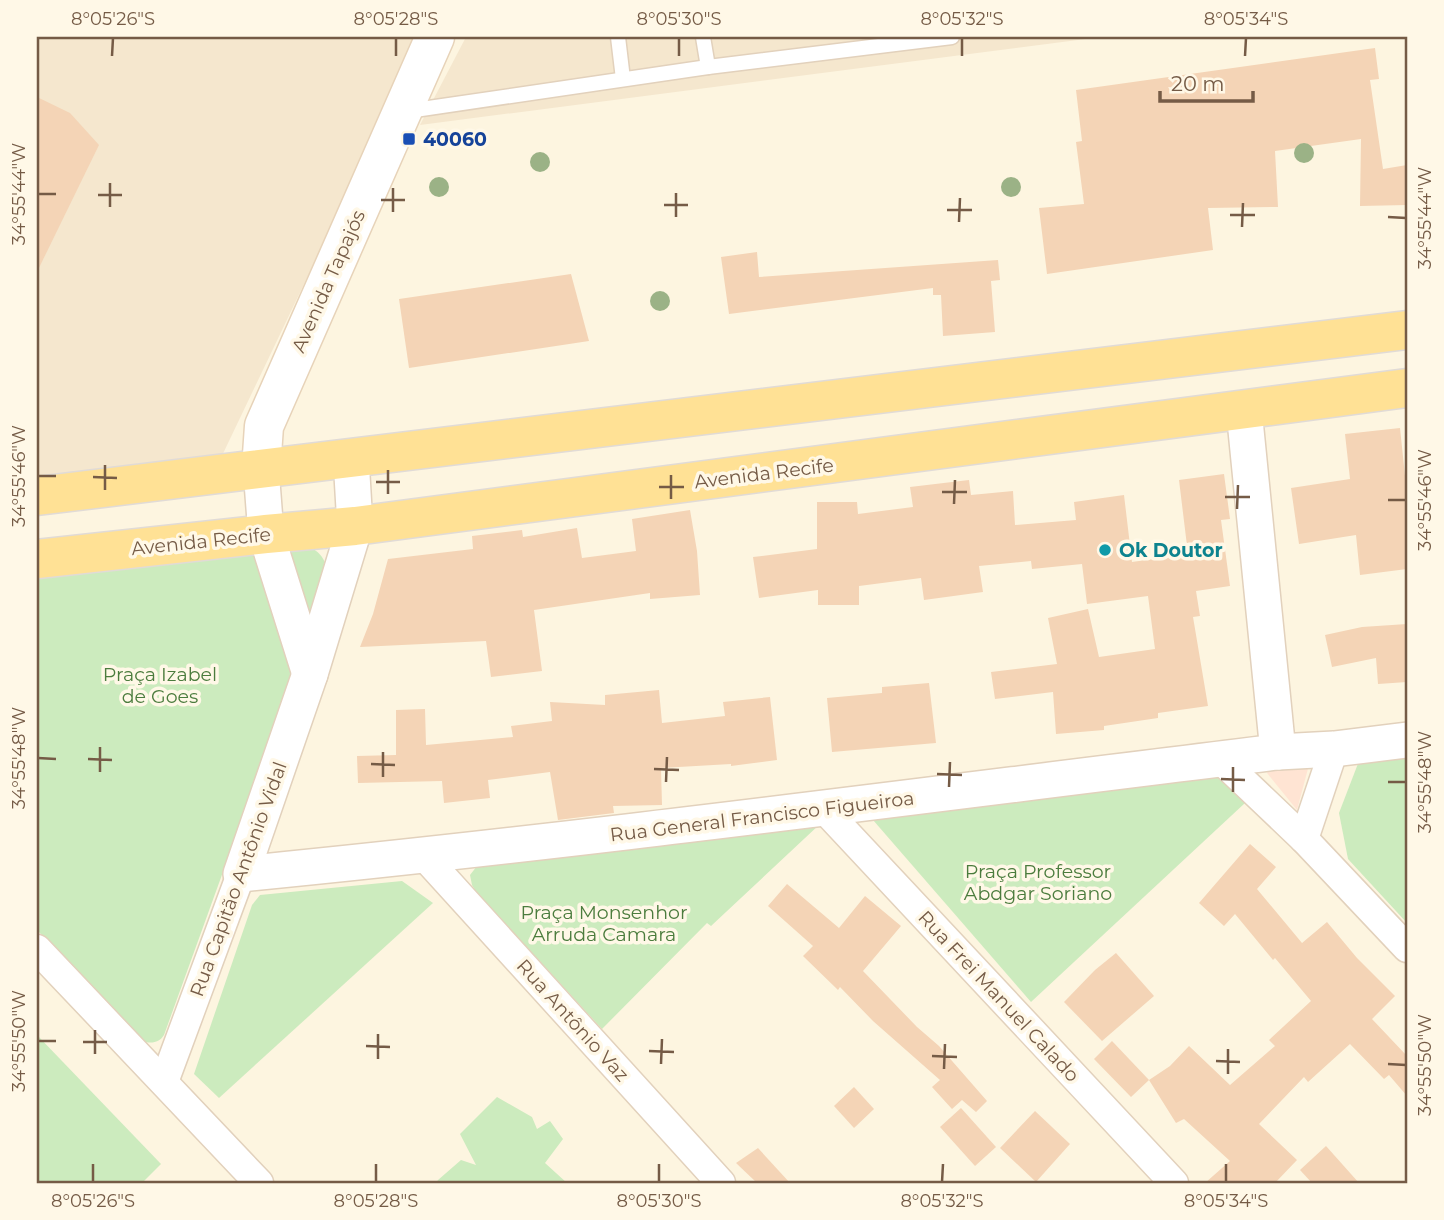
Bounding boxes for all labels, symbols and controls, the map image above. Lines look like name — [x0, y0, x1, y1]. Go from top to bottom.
text: 8°05'26"S — [71, 8, 155, 30]
text: 8°05'28"S — [354, 8, 438, 30]
text: 8°05'30"S — [636, 8, 722, 30]
text: 8°05'32"S — [920, 8, 1004, 30]
text: 8°05'34"S — [1204, 8, 1288, 30]
scale bar — [1160, 60, 1253, 104]
text: 20 m — [1171, 71, 1225, 96]
place label: 40060 — [423, 128, 487, 151]
marker: 40060 — [401, 131, 417, 147]
text: 34°55'44"W — [8, 143, 30, 245]
text: 34°55'44"W — [1414, 167, 1436, 269]
street label: Avenida Tapajós — [287, 206, 370, 356]
text: 34°55'46"W — [8, 425, 30, 527]
text: 34°55'46"W — [1414, 449, 1436, 551]
street label: Avenida Recife — [693, 454, 835, 493]
street label: Avenida Recife — [130, 523, 272, 560]
place label: Ok Doutor — [1119, 539, 1223, 562]
marker: Ok Doutor — [1097, 542, 1113, 558]
park label: Praça Izabel de Goes — [103, 663, 217, 708]
text: 34°55'48"W — [8, 707, 30, 809]
text: 34°55'48"W — [1414, 731, 1436, 833]
street label: Rua Capitão Antônio Vidal — [185, 759, 292, 1000]
street label: Rua General Francisco Figueiroa — [609, 786, 916, 847]
park label: Praça Professor Abdgar Soriano — [964, 860, 1112, 905]
park label: Praça Monsenhor Arruda Camara — [520, 901, 688, 946]
street label: Rua Frei Manuel Calado — [913, 906, 1084, 1087]
street label: Rua Antônio Vaz — [512, 955, 634, 1086]
text: 34°55'50"W — [8, 990, 30, 1092]
text: 34°55'50"W — [1414, 1014, 1436, 1116]
text: 8°05'26"S — [51, 1190, 135, 1212]
text: 8°05'28"S — [334, 1190, 418, 1212]
text: 8°05'30"S — [616, 1190, 702, 1212]
text: 8°05'32"S — [900, 1190, 984, 1212]
text: 8°05'34"S — [1184, 1190, 1268, 1212]

